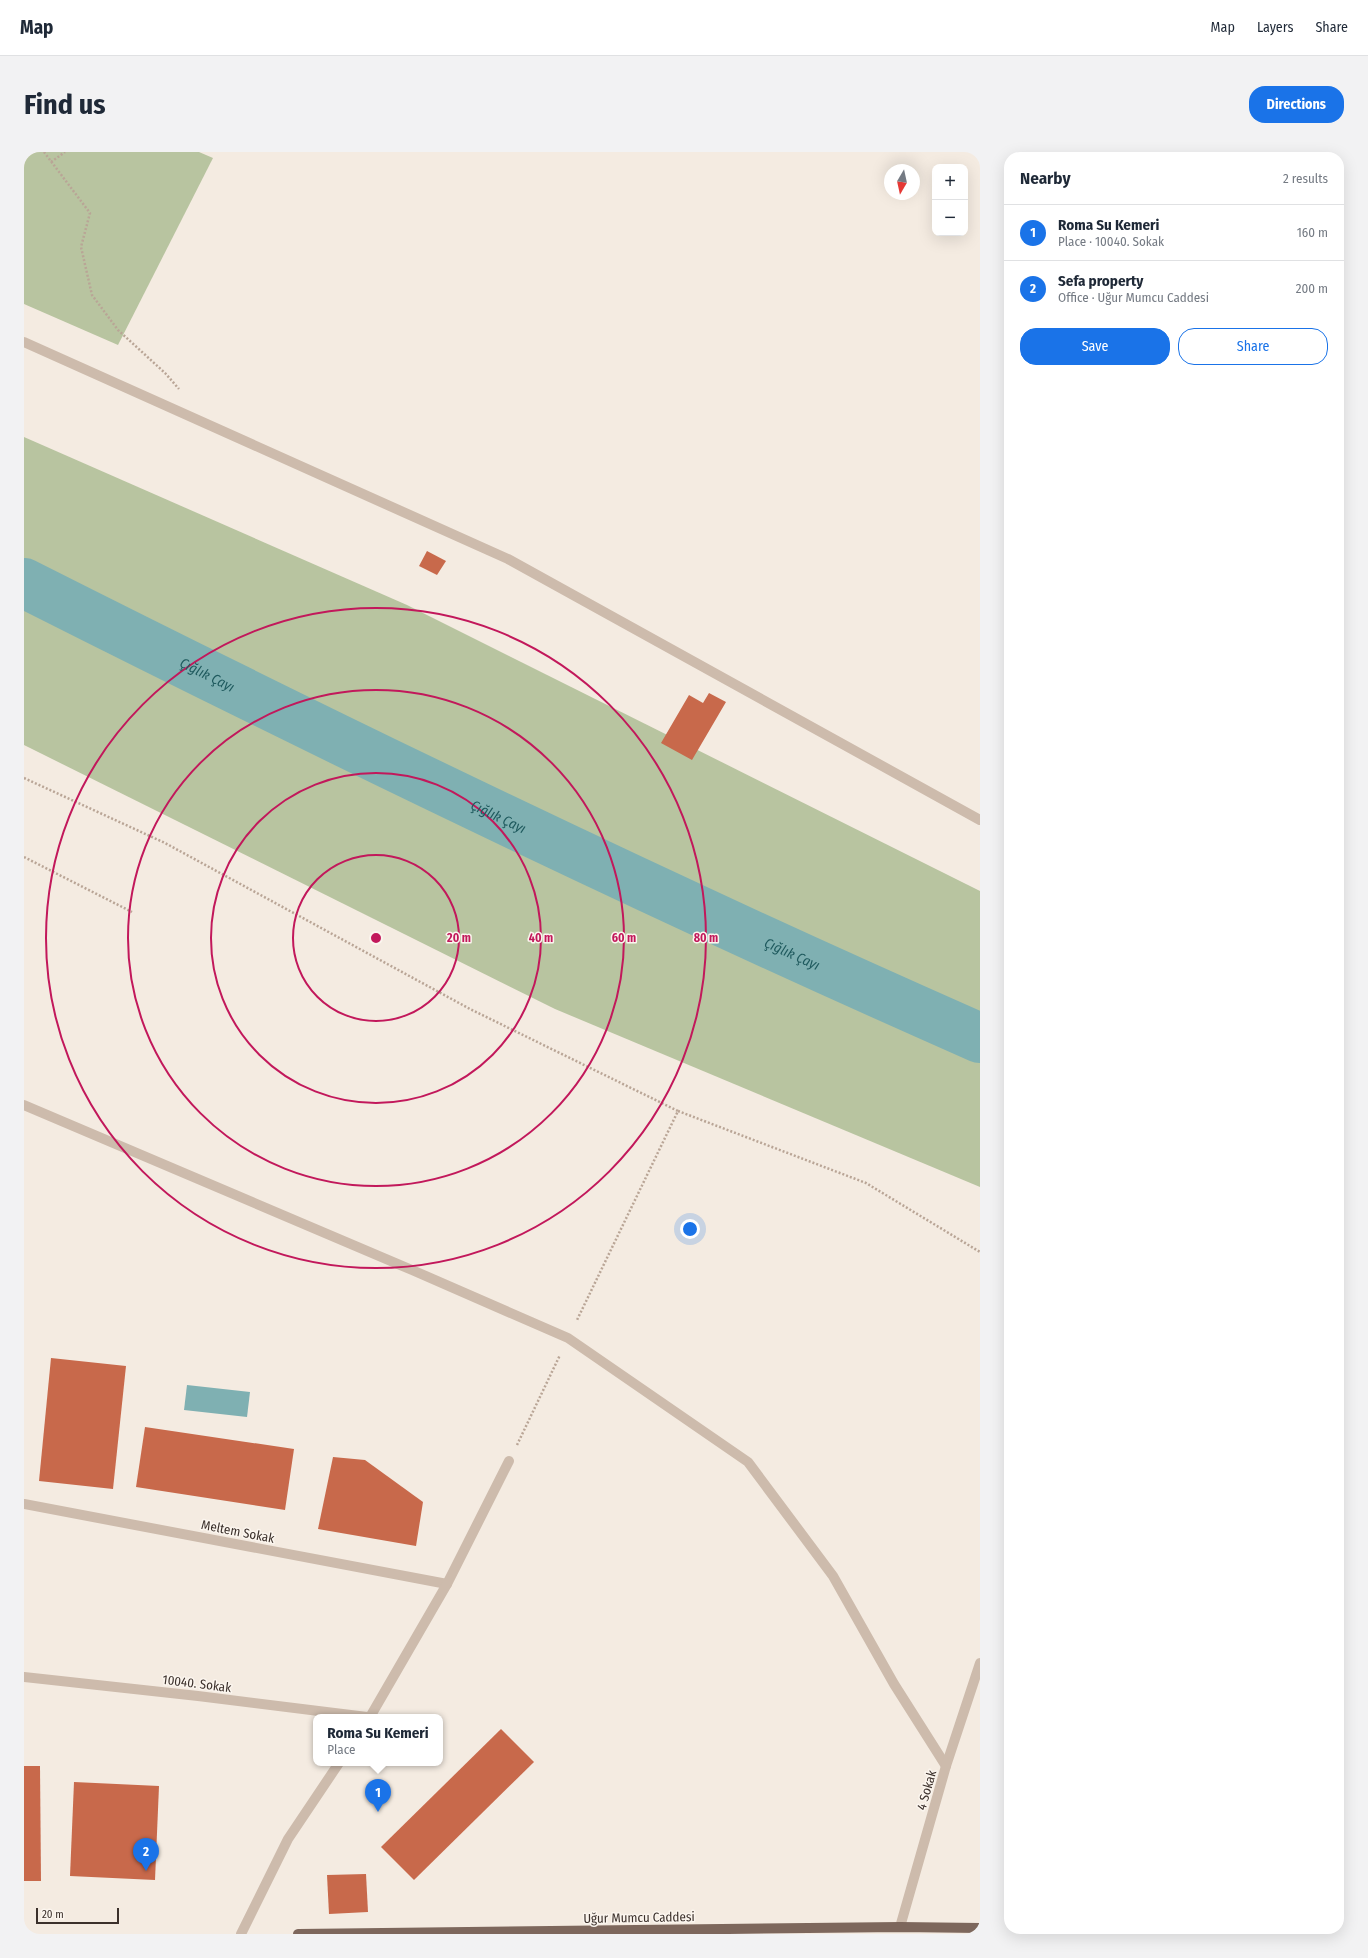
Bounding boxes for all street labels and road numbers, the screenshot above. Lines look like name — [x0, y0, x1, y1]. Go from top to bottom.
street label: Meltem Sokak — [200, 1517, 277, 1546]
street label: 10040. Sokak — [162, 1672, 233, 1695]
street label: 4 Sokak — [914, 1768, 940, 1812]
street label: Uğur Mumcu Caddesi — [583, 1909, 695, 1926]

